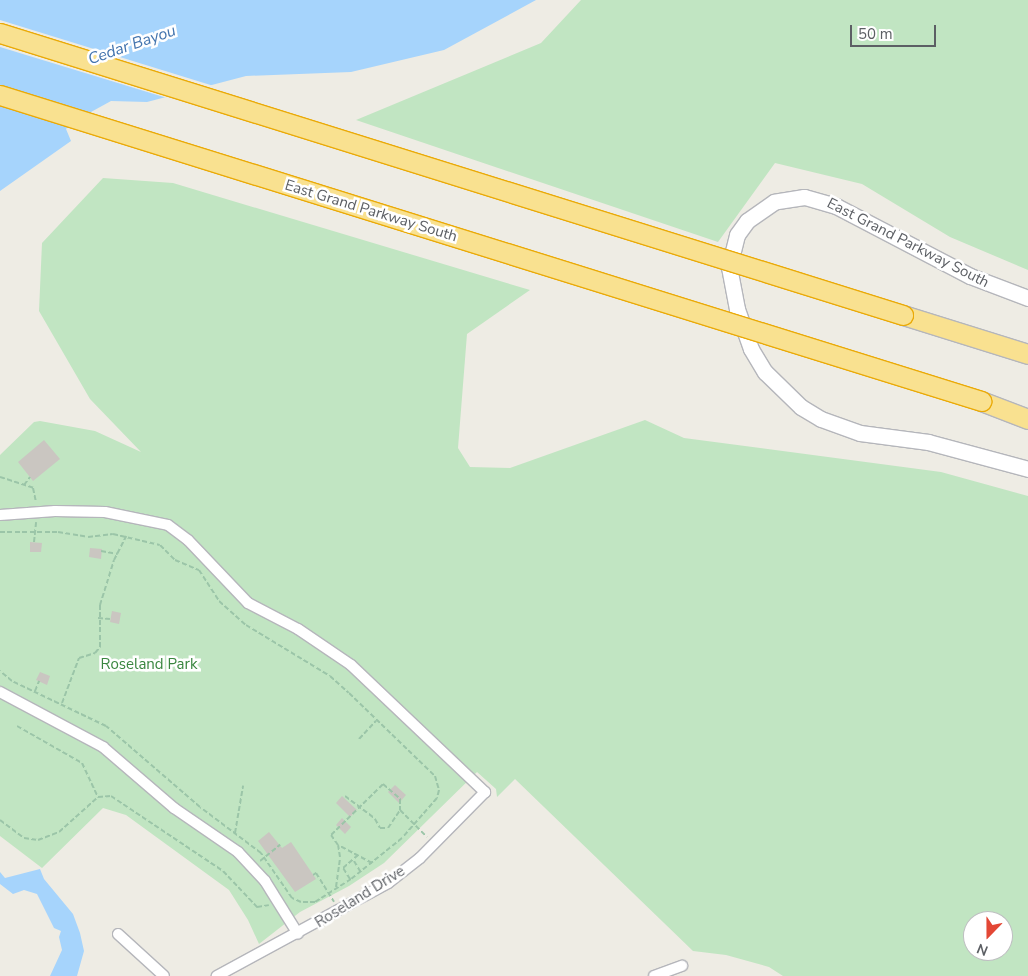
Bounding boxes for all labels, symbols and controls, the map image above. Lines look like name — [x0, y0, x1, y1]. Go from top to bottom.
scale bar — [853, 15, 939, 47]
water label: Cedar Bayou — [86, 21, 178, 69]
text: 50 m — [858, 24, 893, 44]
street label: East Grand Parkway South — [283, 176, 459, 246]
street label: East Grand Parkway South — [824, 194, 992, 292]
park label: Roseland Park — [101, 656, 197, 674]
street label: Roseland Drive — [312, 862, 408, 932]
north arrow — [963, 911, 1013, 961]
text: N — [974, 939, 991, 960]

